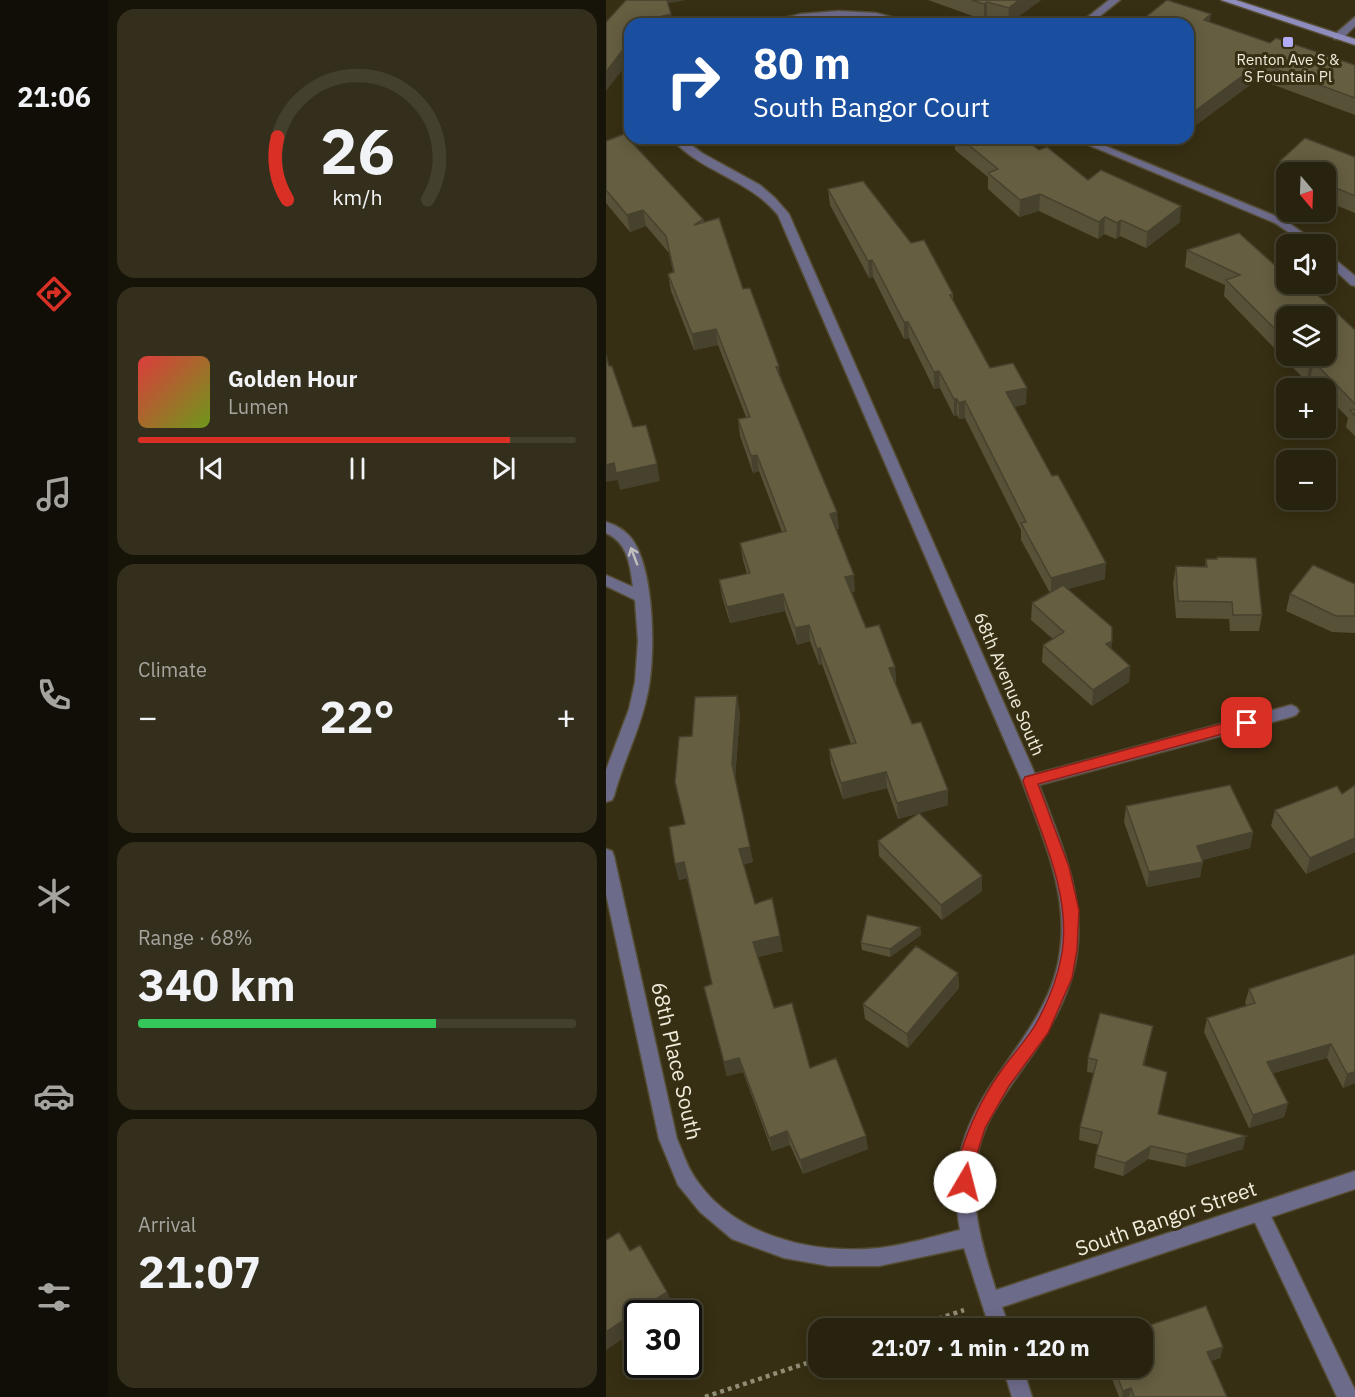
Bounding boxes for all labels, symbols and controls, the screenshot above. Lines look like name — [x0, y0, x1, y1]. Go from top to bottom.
marker: Renton Ave S & S Fountain Pl — [1281, 35, 1295, 49]
text: 80 m — [753, 36, 851, 91]
icon: right — [654, 42, 732, 120]
place label: Renton Ave S & S Fountain Pl — [1237, 50, 1340, 86]
text: 21:06 — [17, 79, 91, 114]
text: South Bangor Court — [753, 89, 990, 124]
text: 26 — [320, 110, 394, 191]
north arrow — [1276, 162, 1336, 222]
map controls — [1276, 162, 1336, 510]
text: km/h — [332, 184, 382, 212]
button: sound — [1276, 234, 1336, 294]
icon: directions — [33, 273, 75, 315]
button: layers — [1276, 306, 1336, 366]
text: Golden Hour — [228, 364, 357, 393]
button: + — [1276, 378, 1336, 438]
text: Lumen — [228, 393, 289, 420]
button: − — [1276, 450, 1336, 510]
icon: previous — [195, 452, 228, 485]
icon: pause — [341, 452, 374, 485]
icon: next — [487, 452, 520, 485]
icon: music — [33, 473, 75, 515]
one-way arrow — [628, 547, 639, 565]
street label: 68th Avenue South — [969, 608, 1050, 759]
text: Climate — [138, 656, 207, 683]
icon: phone — [33, 674, 75, 716]
text: 22° — [319, 687, 395, 745]
text: − — [138, 695, 158, 738]
text: + — [556, 695, 576, 738]
pin — [1221, 697, 1272, 748]
icon: arrive — [1230, 706, 1263, 739]
icon: climate — [33, 875, 75, 917]
text: Range · 68% — [138, 924, 253, 951]
text: 340 km — [138, 955, 296, 1013]
street label: 68th Place South — [645, 979, 709, 1142]
icon: car — [33, 1075, 75, 1117]
position arrow — [933, 1150, 997, 1214]
street label: South Bangor Street — [1071, 1174, 1260, 1262]
text: Arrival — [138, 1211, 196, 1238]
text: 21:07 — [138, 1242, 261, 1300]
icon: filters — [33, 1276, 75, 1318]
speed limit sign: 30 — [624, 1300, 702, 1378]
text: 21:07 · 1 min · 120 m — [871, 1333, 1090, 1362]

